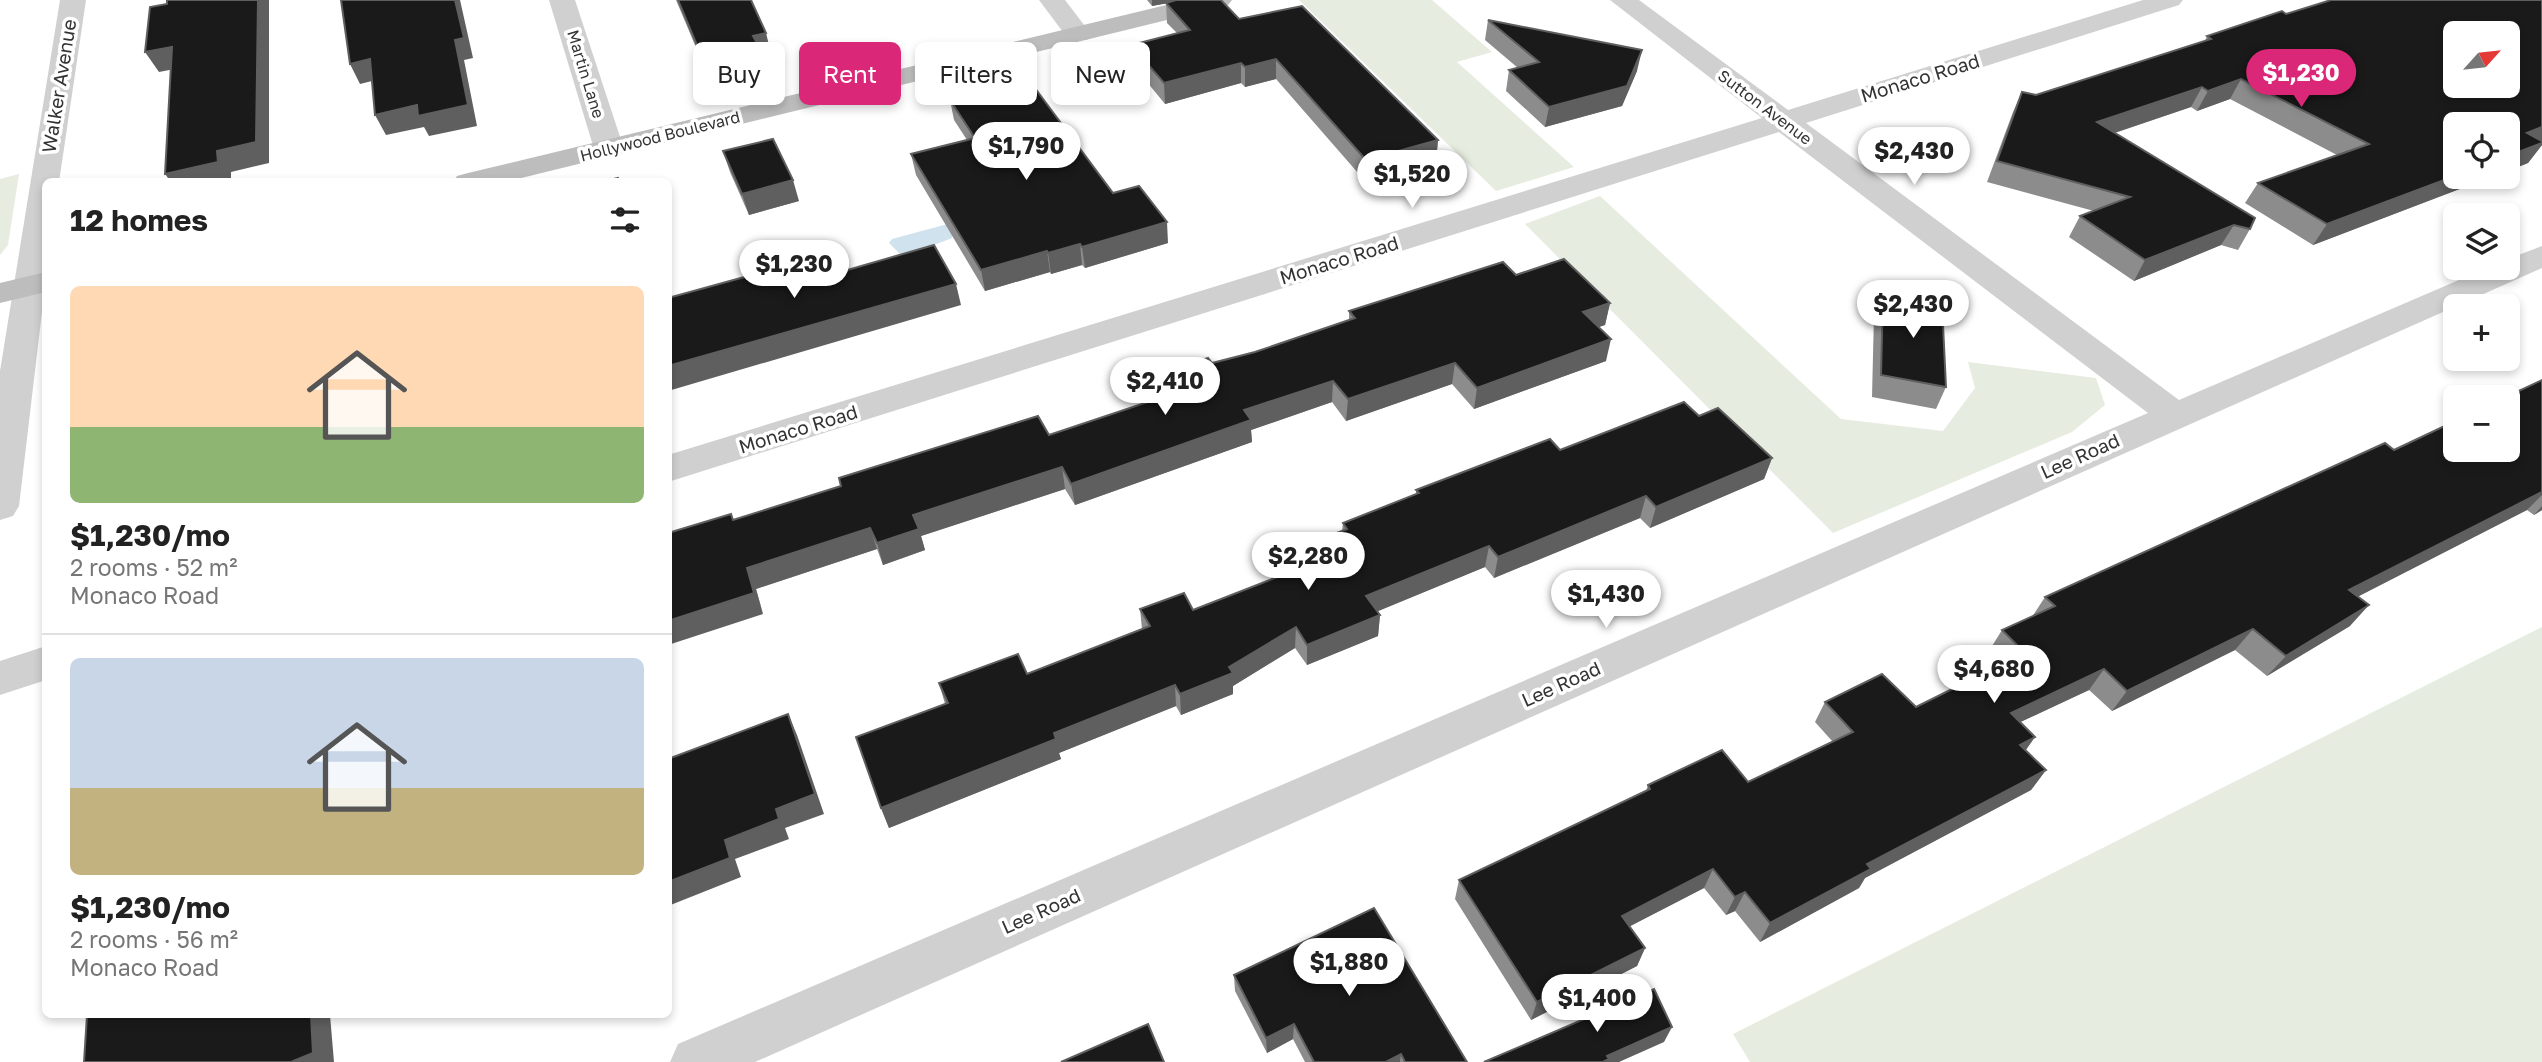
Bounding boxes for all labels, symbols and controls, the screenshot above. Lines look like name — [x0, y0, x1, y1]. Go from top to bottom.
street label: Walker Avenue — [37, 18, 80, 154]
north arrow — [2443, 21, 2520, 98]
map controls — [2443, 21, 2520, 462]
street label: Martin Lane — [563, 27, 609, 121]
chip: Buy — [693, 42, 785, 105]
chip: Rent — [799, 42, 901, 105]
chip: Filters — [915, 42, 1037, 105]
chip: New — [1051, 42, 1150, 105]
street label: Monaco Road — [1858, 49, 1982, 107]
pin: $1,230 — [2244, 50, 2358, 109]
text: $1,230 — [2262, 58, 2340, 86]
street label: Sutton Avenue — [1714, 65, 1816, 149]
street label: Hollywood Boulevard — [578, 106, 742, 166]
button: locate — [2443, 112, 2520, 189]
pin: $1,790 — [969, 122, 1083, 182]
pin: $2,430 — [1857, 128, 1971, 187]
text: $1,790 — [988, 131, 1064, 159]
text: $2,430 — [1874, 136, 1954, 164]
pin: $1,520 — [1355, 150, 1469, 210]
text: $1,520 — [1373, 159, 1451, 187]
icon: filters — [606, 201, 644, 239]
text: 12 homes — [70, 202, 208, 238]
button: layers — [2443, 203, 2520, 280]
street label: Monaco Road — [1277, 231, 1401, 289]
pin: $1,230 — [737, 240, 851, 300]
text: $1,230 — [755, 249, 833, 277]
pin: $2,430 — [1856, 280, 1970, 340]
text: $2,430 — [1873, 289, 1953, 317]
button: + — [2443, 294, 2520, 371]
icon: home — [294, 332, 420, 458]
pin: $2,410 — [1108, 358, 1222, 417]
text: $2,410 — [1126, 366, 1204, 394]
button: − — [2443, 385, 2520, 462]
street label: Monaco Road — [736, 400, 860, 458]
street label: Lee Road — [2037, 428, 2123, 483]
text: $1,230/mo — [70, 517, 230, 553]
pin: $2,280 — [1251, 532, 1365, 592]
text: $2,280 — [1268, 541, 1348, 569]
text: 2 rooms · 52 m² — [70, 553, 237, 581]
pin: $1,430 — [1549, 570, 1663, 630]
text: $1,430 — [1567, 579, 1645, 607]
text: Monaco Road — [70, 581, 219, 609]
pin: $4,680 — [1937, 646, 2051, 705]
text: $4,680 — [1953, 654, 2035, 682]
street label: Lee Road — [1518, 656, 1604, 711]
icon: home — [294, 704, 420, 830]
street label: Lee Road — [998, 883, 1084, 938]
text: $1,230/mo — [70, 889, 230, 925]
text: 2 rooms · 56 m² — [70, 925, 238, 953]
pin: $1,880 — [1292, 939, 1406, 998]
text: $1,880 — [1309, 947, 1389, 975]
text: Monaco Road — [70, 953, 219, 981]
pin: $1,400 — [1540, 974, 1654, 1034]
text: $1,400 — [1558, 983, 1636, 1011]

